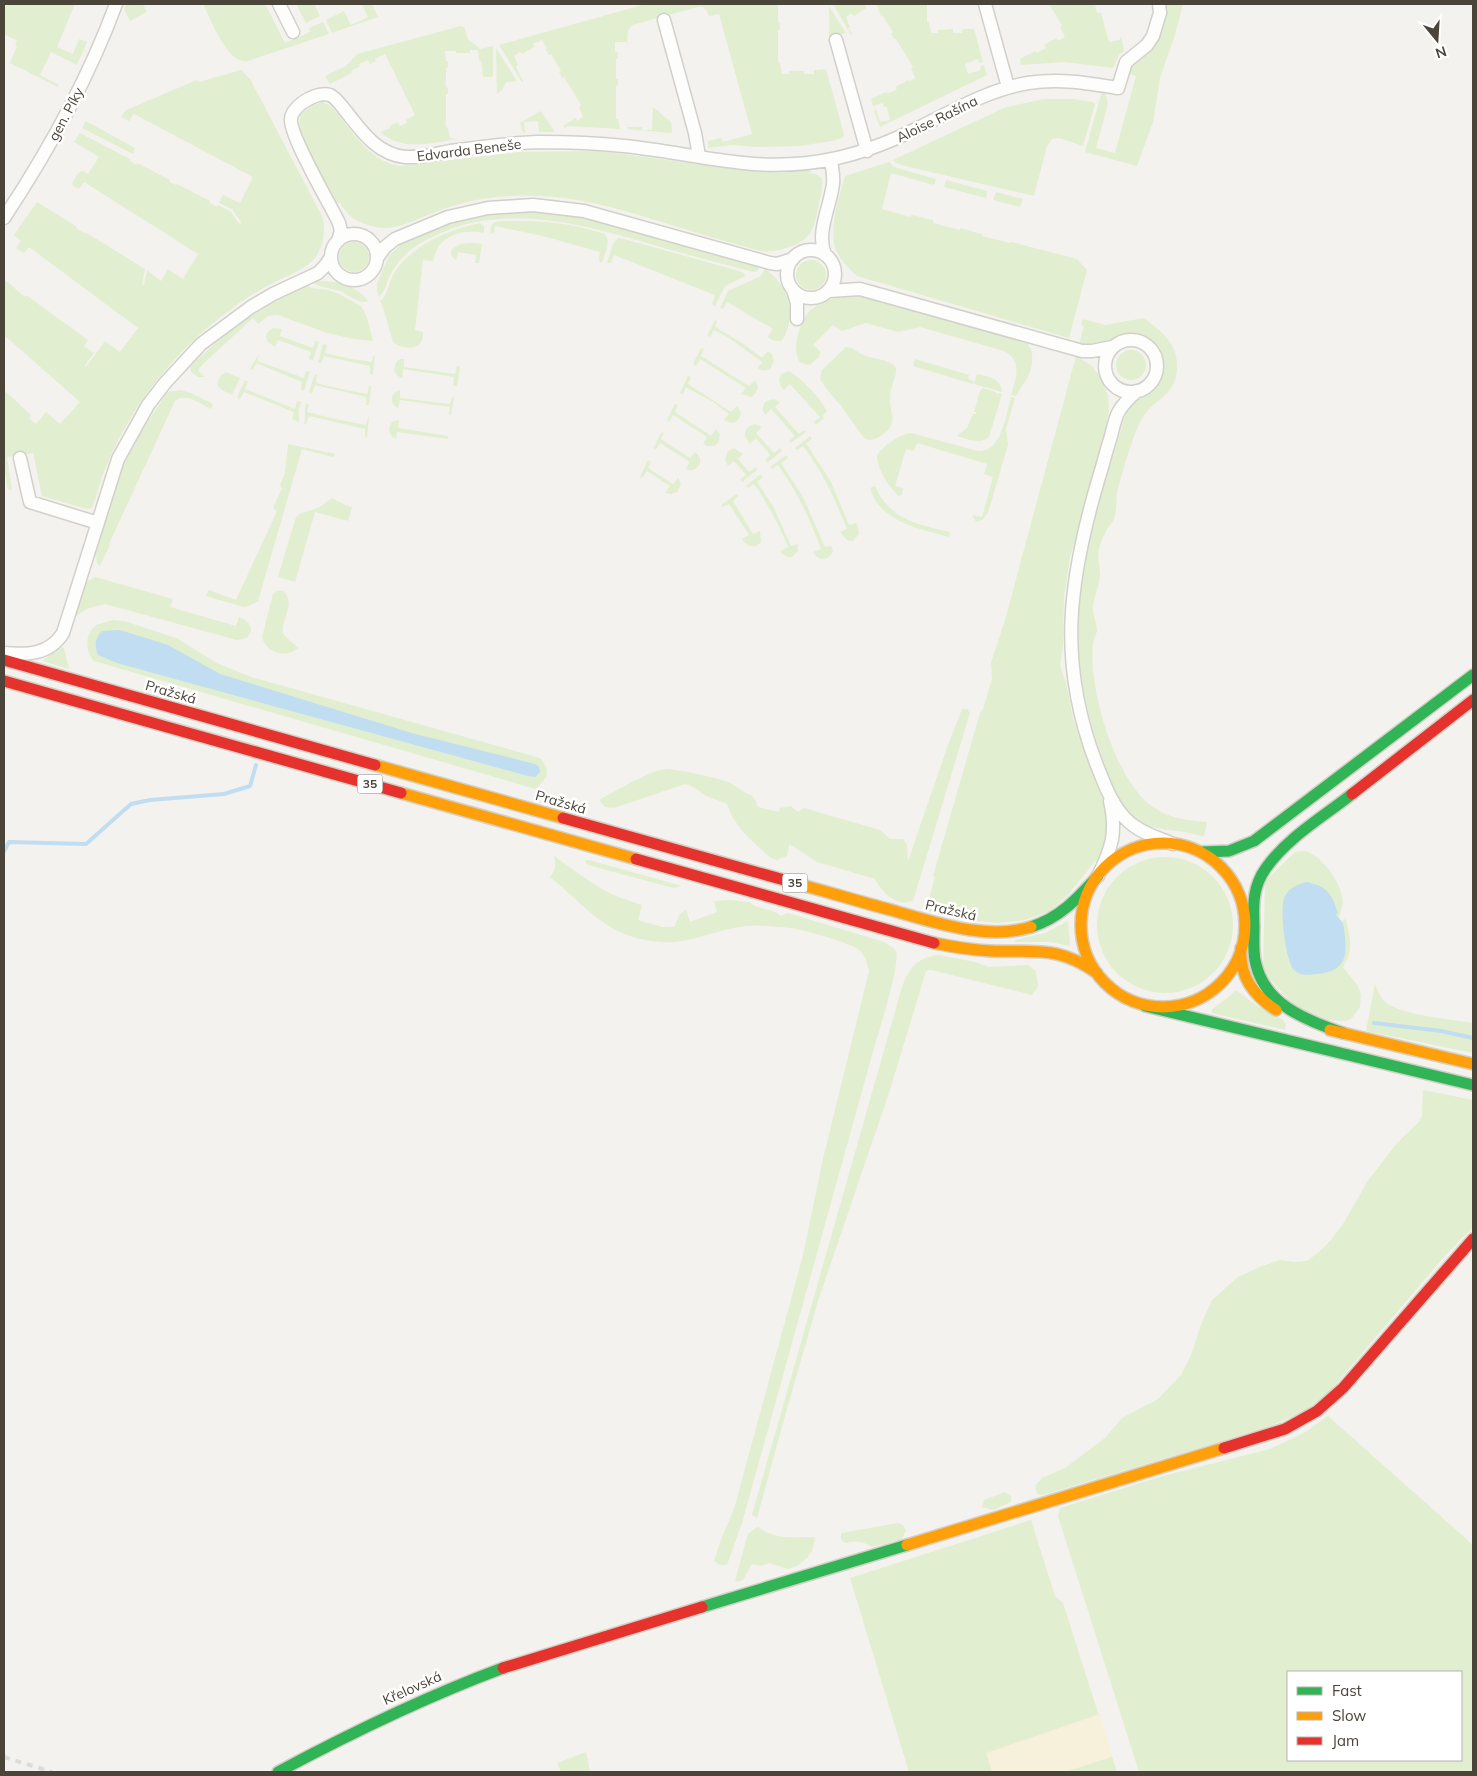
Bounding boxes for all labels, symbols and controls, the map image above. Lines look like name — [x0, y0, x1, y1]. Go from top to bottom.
north arrow — [1412, 15, 1462, 65]
text: N — [1433, 42, 1449, 63]
street label: gen. Píky — [44, 84, 88, 144]
street label: Aloise Rašína — [893, 92, 981, 146]
street label: Edvarda Beneše — [416, 135, 522, 165]
street label: Pražská — [143, 676, 199, 708]
road number: 35 — [358, 774, 382, 794]
street label: Pražská — [533, 786, 589, 818]
road number: 35 — [782, 874, 808, 892]
street label: Pražská — [924, 895, 978, 925]
street label: Křelovská — [380, 1667, 444, 1709]
legend — [1287, 1671, 1462, 1761]
text: Fast — [1332, 1681, 1362, 1700]
text: Slow — [1332, 1706, 1366, 1725]
text: Jam — [1332, 1731, 1359, 1750]

